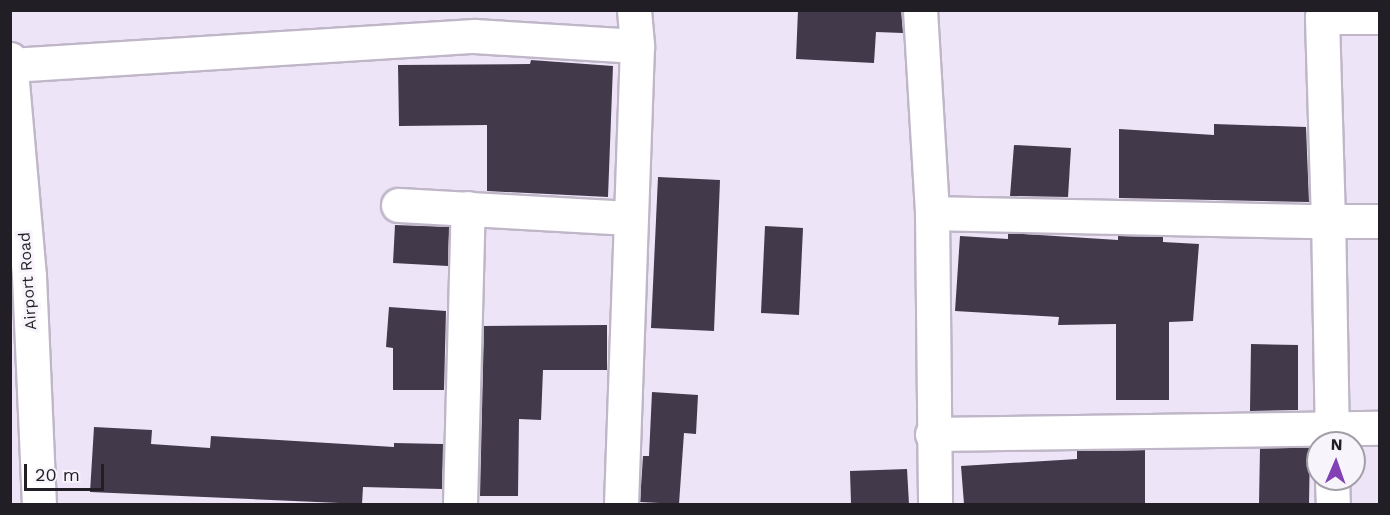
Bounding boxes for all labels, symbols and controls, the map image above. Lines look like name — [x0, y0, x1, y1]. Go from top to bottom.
street label: Airport Road — [15, 231, 41, 331]
north arrow — [1306, 431, 1366, 491]
text: N — [1330, 435, 1343, 454]
scale bar — [27, 452, 106, 490]
text: 20 m — [35, 464, 80, 485]

